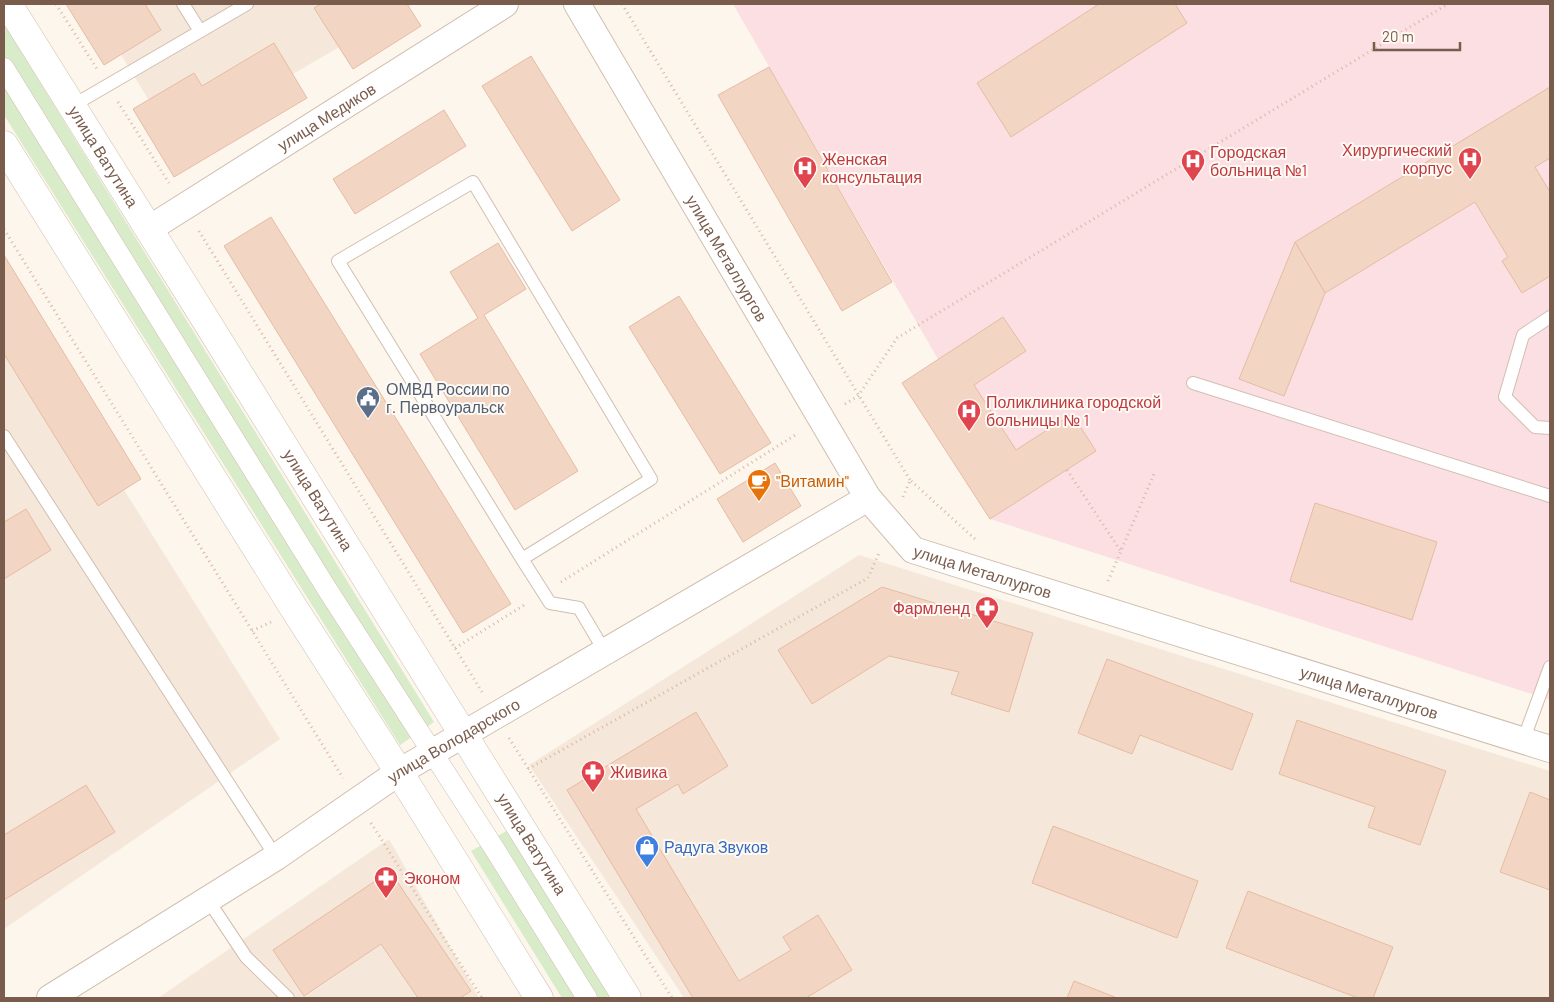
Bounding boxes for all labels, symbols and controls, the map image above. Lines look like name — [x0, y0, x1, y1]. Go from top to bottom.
scale bar — [1374, 20, 1460, 52]
text: 20 m — [1382, 27, 1414, 45]
street label: улица Медиков — [274, 78, 379, 154]
street label: улица Ватутина — [65, 102, 143, 211]
place label: Хирургический корпус — [1342, 140, 1452, 177]
place label: Городская больница №1 — [1210, 142, 1307, 179]
hospital icon: Хирургический корпус — [1457, 146, 1483, 180]
hospital icon: Городская больница №1 — [1180, 148, 1206, 182]
place label: Женская консультация — [822, 149, 922, 186]
hospital icon: Женская консультация — [792, 155, 818, 189]
street label: улица Металлургов — [683, 191, 772, 325]
place label: ОМВД России по г. Первоуральск — [386, 379, 510, 416]
public building icon: ОМВД России по г. Первоуральск — [355, 385, 381, 419]
place label: Поликлиника городской больницы № 1 — [986, 392, 1161, 429]
hospital icon: Поликлиника городской больницы № 1 — [956, 398, 982, 432]
street label: улица Ватутина — [280, 445, 357, 554]
cafe icon: "Витамин" — [746, 468, 772, 502]
place label: "Витамин" — [776, 471, 849, 490]
street label: улица Металлургов — [911, 541, 1054, 602]
pharmacy icon: Фармленд — [974, 595, 1000, 629]
place label: Фармленд — [893, 598, 971, 617]
street label: улица Металлургов — [1298, 662, 1441, 722]
street label: улица Володарского — [383, 694, 523, 786]
pharmacy icon: Живика — [580, 759, 606, 793]
place label: Живика — [610, 762, 668, 781]
street label: улица Ватутина — [494, 789, 571, 898]
shop icon: Радуга Звуков — [634, 834, 660, 868]
place label: Радуга Звуков — [664, 837, 768, 856]
pharmacy icon: Эконом — [373, 865, 399, 899]
place label: Эконом — [404, 868, 460, 887]

